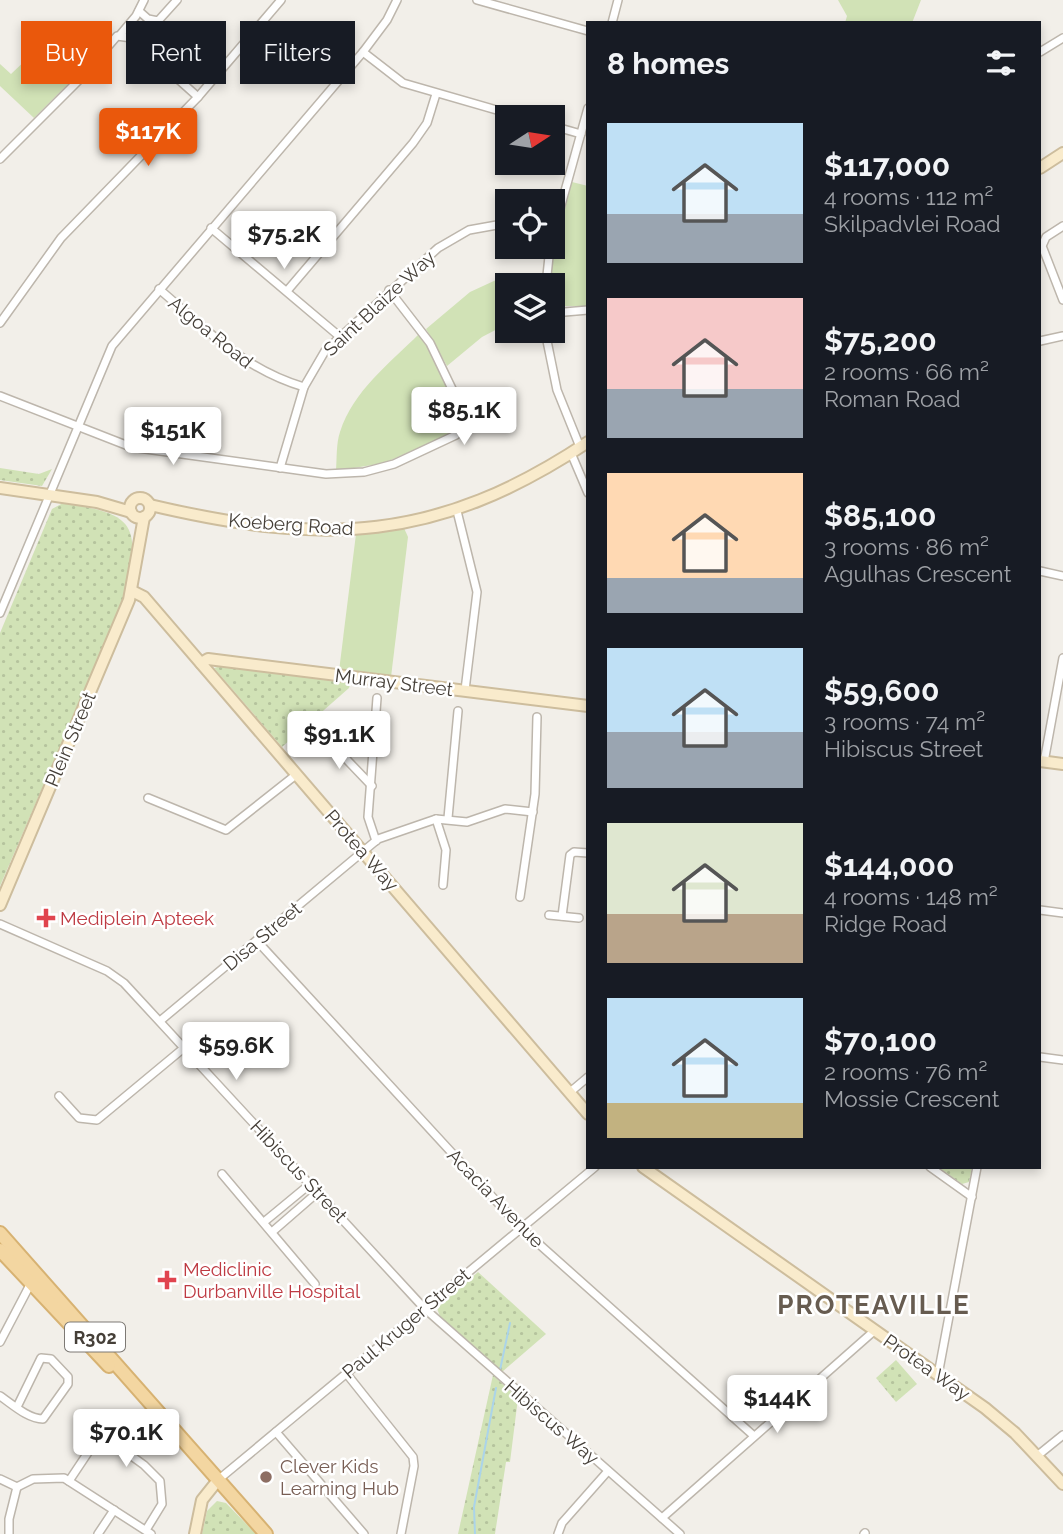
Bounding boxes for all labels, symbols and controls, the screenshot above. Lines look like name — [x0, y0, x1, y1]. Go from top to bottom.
chip: Buy — [21, 21, 112, 84]
chip: Rent — [126, 21, 226, 84]
chip: Filters — [240, 21, 355, 84]
icon: filters — [982, 44, 1020, 82]
text: 8 homes — [607, 46, 729, 81]
north arrow — [495, 105, 565, 175]
map controls — [495, 105, 565, 343]
pin: $117K — [99, 108, 197, 168]
text: $117K — [115, 117, 181, 144]
text: $117,000 — [824, 148, 950, 183]
icon: home — [663, 151, 747, 235]
text: 4 rooms · 112 m² — [824, 183, 993, 210]
button: locate — [495, 189, 565, 259]
text: Skilpadvlei Road — [824, 210, 1001, 237]
pin: $75.2K — [227, 212, 341, 271]
text: $75.2K — [247, 220, 321, 247]
street label: Saint Blaize Way — [319, 246, 439, 360]
button: layers — [495, 273, 565, 343]
street label: Algoa Road — [165, 291, 257, 373]
text: $75,200 — [824, 323, 937, 358]
icon: home — [663, 326, 747, 410]
text: 2 rooms · 66 m² — [824, 358, 989, 385]
text: Roman Road — [824, 385, 960, 412]
pin: $85.1K — [407, 388, 521, 447]
text: $85.1K — [427, 396, 501, 423]
pin: $151K — [124, 407, 222, 467]
text: $151K — [140, 416, 206, 443]
text: $85,100 — [824, 498, 936, 533]
icon: home — [663, 501, 747, 585]
street label: Koeberg Road — [228, 509, 354, 539]
text: 3 rooms · 86 m² — [824, 533, 989, 560]
text: Agulhas Crescent — [824, 560, 1011, 587]
street label: Murray Street — [334, 664, 455, 700]
text: $59,600 — [824, 673, 939, 708]
icon: home — [663, 676, 747, 760]
street label: Plein Street — [40, 688, 100, 790]
text: 3 rooms · 74 m² — [824, 708, 985, 735]
pin: $91.1K — [282, 712, 396, 771]
text: $91.1K — [303, 720, 375, 747]
text: Hibiscus Street — [824, 735, 983, 762]
street label: Protea Way — [321, 805, 403, 895]
text: $144,000 — [824, 848, 954, 883]
icon: home — [663, 851, 747, 935]
text: 4 rooms · 148 m² — [824, 883, 998, 910]
street label: Disa Street — [219, 897, 306, 975]
place label: Mediplein Apteek — [60, 907, 214, 929]
marker: Mediplein Apteek — [38, 910, 54, 926]
text: Ridge Road — [824, 910, 947, 937]
pin: $59.6K — [179, 1023, 293, 1082]
text: $70,100 — [824, 1023, 937, 1058]
icon: home — [663, 1026, 747, 1110]
text: $59.6K — [198, 1031, 274, 1058]
text: 2 rooms · 76 m² — [824, 1058, 987, 1085]
text: Mossie Crescent — [824, 1085, 999, 1112]
street label: Hibiscus Street — [246, 1115, 352, 1227]
street label: Acacia Avenue — [443, 1144, 549, 1252]
place label: Mediclinic Durbanville Hospital — [183, 1258, 361, 1302]
street label: Paul Kruger Street — [338, 1263, 475, 1383]
marker: Mediclinic Durbanville Hospital — [157, 1270, 177, 1290]
district label: PROTEAVILLE — [777, 1290, 971, 1320]
road number: R302 — [65, 1322, 125, 1352]
street label: Protea Way — [880, 1329, 974, 1405]
street label: Hibiscus Way — [500, 1375, 604, 1469]
pin: $144K — [728, 1376, 826, 1435]
text: $144K — [743, 1384, 811, 1411]
pin: $70.1K — [69, 1410, 183, 1469]
text: $70.1K — [89, 1418, 163, 1445]
place label: Clever Kids Learning Hub — [280, 1455, 399, 1499]
marker: Clever Kids Learning Hub — [258, 1469, 274, 1485]

